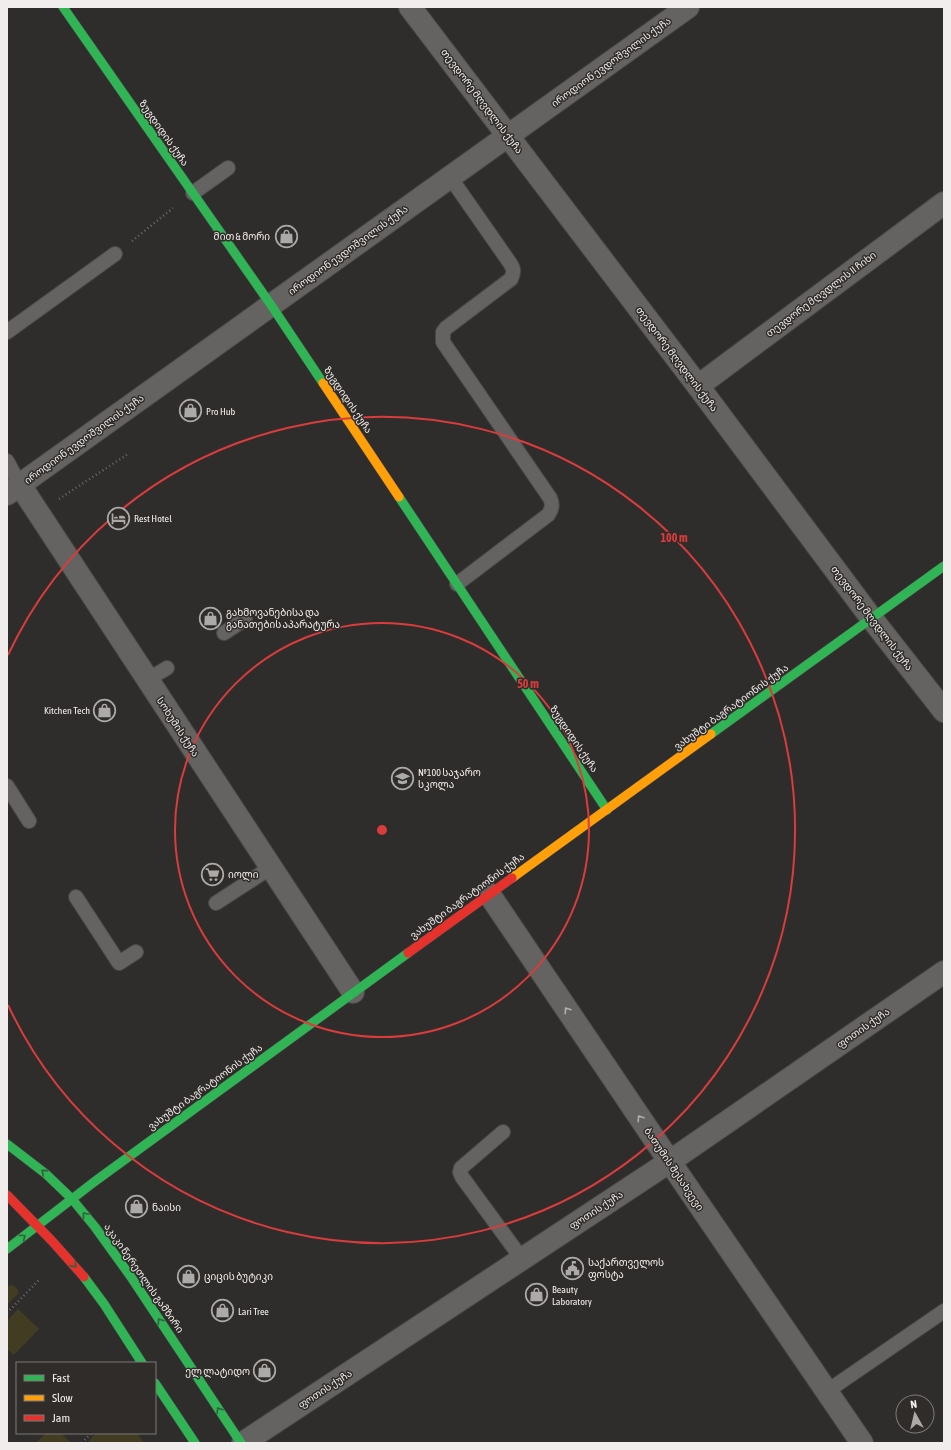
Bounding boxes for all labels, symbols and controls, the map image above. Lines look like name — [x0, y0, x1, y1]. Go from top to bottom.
street label: იროდიონ ევდოშვილის ქუჩა — [549, 15, 673, 110]
street label: თევდორე მღვდლის ქუჩა — [438, 46, 525, 156]
street label: ზუგდიდის ქუჩა — [136, 98, 191, 169]
street label: იროდიონ ევდოშვილის ქუჩა — [286, 203, 410, 298]
shop icon: მით & მორი — [273, 223, 299, 249]
place label: მით & მორი — [214, 231, 270, 242]
street label: თევდორე მღვდლის II ჩიხი — [764, 249, 879, 340]
street label: თევდორე მღვდლის ქუჩა — [633, 304, 720, 414]
street label: ზუგდიდის ქუჩა — [321, 365, 374, 436]
street label: იროდიონ ევდოშვილის ქუჩა — [22, 392, 146, 487]
shop icon: Pro Hub — [177, 398, 203, 424]
place label: Pro Hub — [206, 406, 236, 417]
hotel icon: Rest Hotel — [106, 505, 132, 531]
place label: Rest Hotel — [134, 513, 172, 524]
text: 100 m — [660, 531, 688, 545]
street label: თევდორე მღვდლის ქუჩა — [828, 563, 915, 673]
shop icon: გახმოვანებისა და განათების აპარატურა — [197, 605, 223, 631]
place label: გახმოვანებისა და განათების აპარატურა — [226, 607, 340, 631]
street label: ვახუშტი ბაგრატიონის ქუჩა — [672, 662, 791, 753]
text: 50 m — [517, 677, 539, 691]
street label: სოხუმის ქუჩა — [154, 695, 201, 759]
shop icon: Kitchen Tech — [92, 697, 118, 723]
street label: ზუგდიდის ქუჩა — [547, 704, 600, 775]
place label: Kitchen Tech — [44, 705, 90, 716]
school or university icon: №100 საჯარო სკოლა — [389, 765, 415, 791]
place label: №100 საჯარო სკოლა — [418, 767, 481, 791]
centre of rings — [375, 823, 389, 837]
street label: ვახუშტი ბაგრატიონის ქუჩა — [408, 851, 527, 942]
supermarket icon: იოლი — [199, 861, 225, 887]
place label: იოლი — [228, 869, 259, 881]
street label: ფოთის ქუჩა — [834, 1006, 892, 1051]
one-way arrow — [564, 1007, 572, 1014]
street label: ვახუშტი ბაგრატიონის ქუჩა — [146, 1042, 265, 1133]
one-way arrow — [637, 1115, 645, 1122]
street label: ბათუმის შესახვევი — [641, 1125, 706, 1213]
one-way arrow — [41, 1170, 48, 1177]
street label: ფოთის ქუჩა — [567, 1189, 626, 1232]
shop icon: ნაისი — [123, 1194, 149, 1220]
place label: ნაისი — [152, 1202, 181, 1213]
one-way arrow — [83, 1212, 90, 1220]
street label: აკაკი წერეთლის გამზირი — [101, 1221, 186, 1336]
one-way arrow — [19, 1234, 26, 1242]
public building icon: საქართველოს ფოსტა — [560, 1255, 586, 1281]
place label: საქართველოს ფოსტა — [588, 1257, 664, 1281]
one-way arrow — [69, 1260, 76, 1267]
shop icon: ციცის ბუტიკი — [175, 1263, 201, 1289]
place label: ციცის ბუტიკი — [204, 1271, 273, 1283]
shop icon: Beauty Laboratory — [523, 1282, 549, 1308]
place label: Beauty Laboratory — [552, 1284, 592, 1307]
shop icon: Lari Tree — [209, 1298, 235, 1324]
place label: Lari Tree — [238, 1306, 269, 1317]
one-way arrow — [158, 1318, 165, 1325]
shop icon: ელ ლატიდო — [252, 1358, 278, 1384]
legend — [16, 1362, 156, 1434]
place label: ელ ლატიდო — [185, 1366, 250, 1378]
street label: ფოთის ქუჩა — [296, 1368, 355, 1411]
text: Fast — [52, 1371, 70, 1385]
text: Slow — [52, 1391, 73, 1405]
north arrow — [895, 1394, 935, 1434]
text: N — [910, 1398, 918, 1410]
one-way arrow — [217, 1408, 224, 1415]
text: Jam — [52, 1411, 70, 1425]

